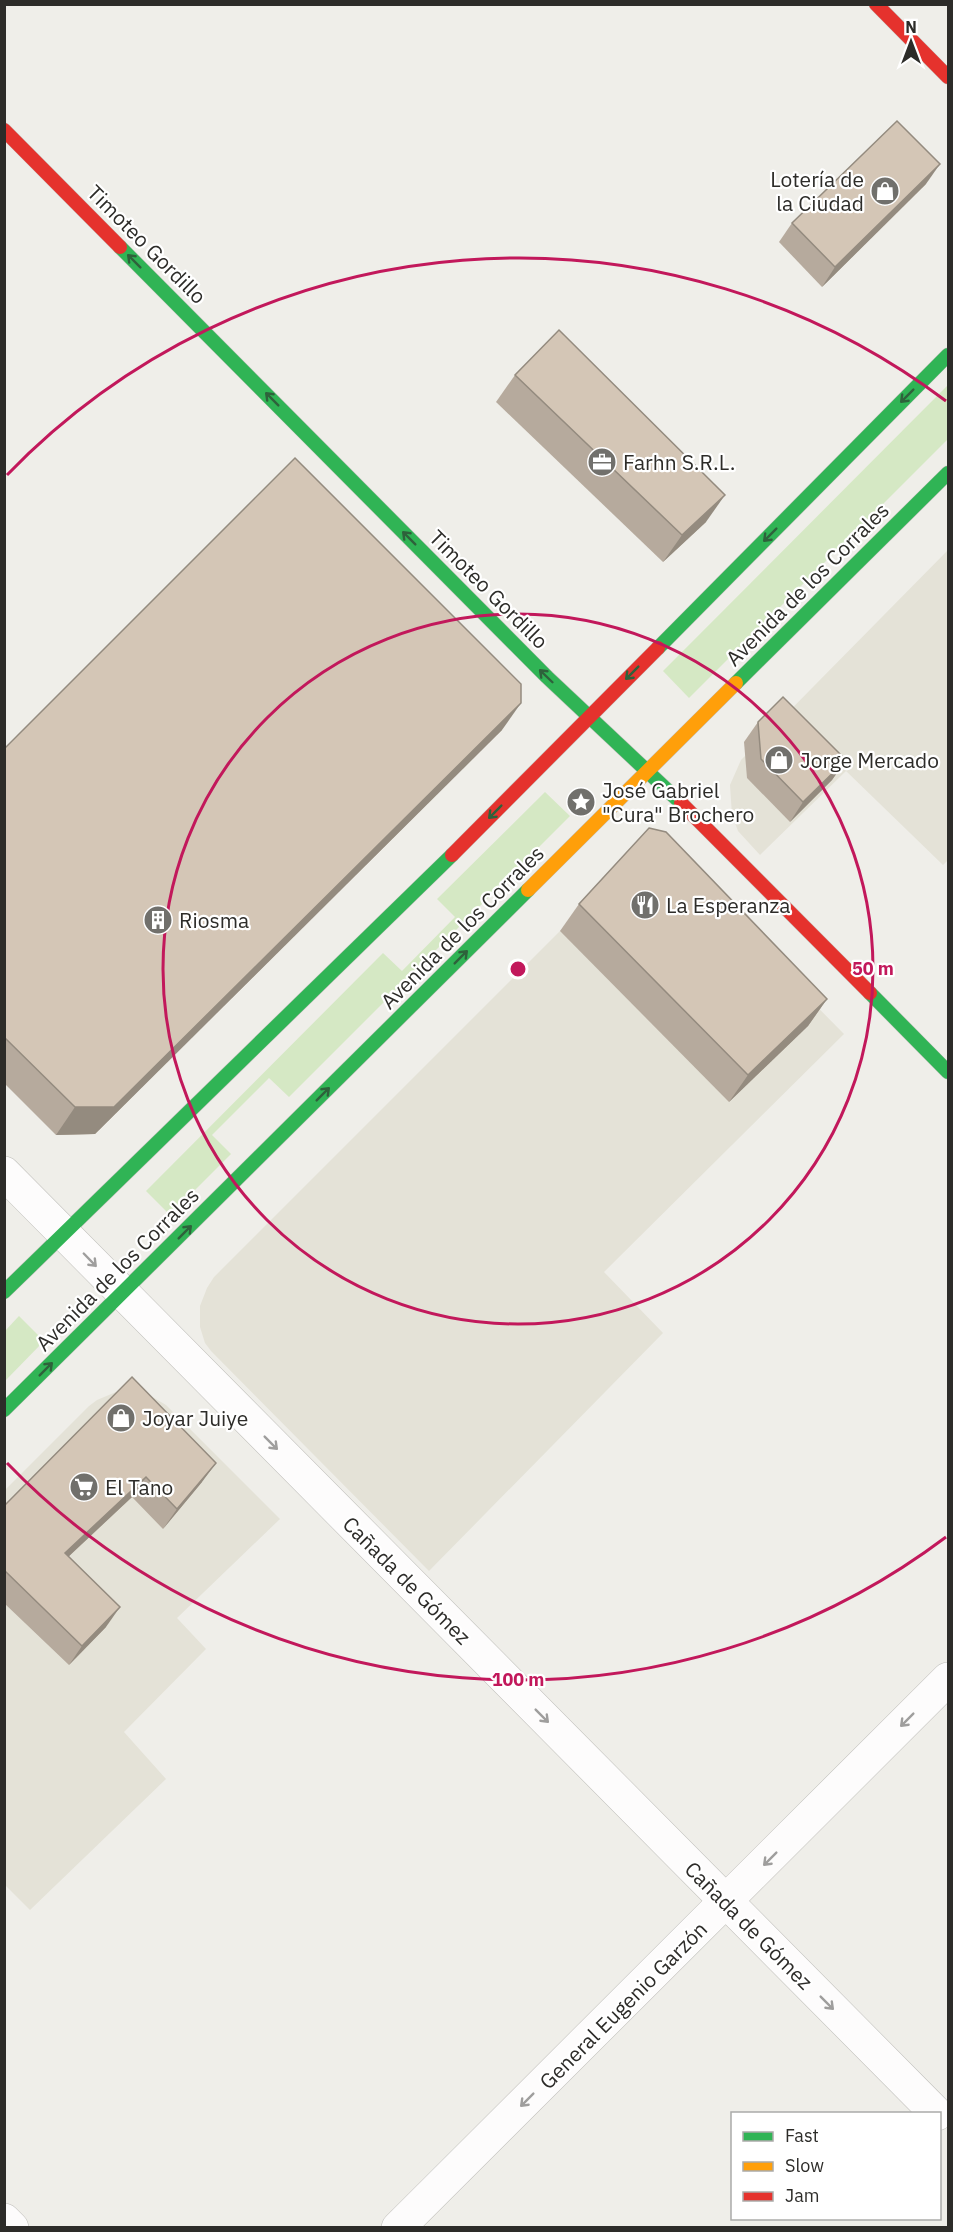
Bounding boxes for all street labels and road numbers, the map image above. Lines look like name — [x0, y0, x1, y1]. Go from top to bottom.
street label: Timoteo Gordillo — [81, 178, 213, 310]
street label: Avenida de los Corrales — [719, 496, 895, 672]
street label: Timoteo Gordillo — [423, 523, 555, 655]
street label: Avenida de los Corrales — [374, 839, 550, 1015]
street label: Avenida de los Corrales — [29, 1181, 205, 1357]
street label: Cañada de Gómez — [337, 1510, 477, 1650]
street label: Cañada de Gómez — [679, 1855, 819, 1995]
street label: General Eugenio Garzón — [533, 1915, 713, 2095]

